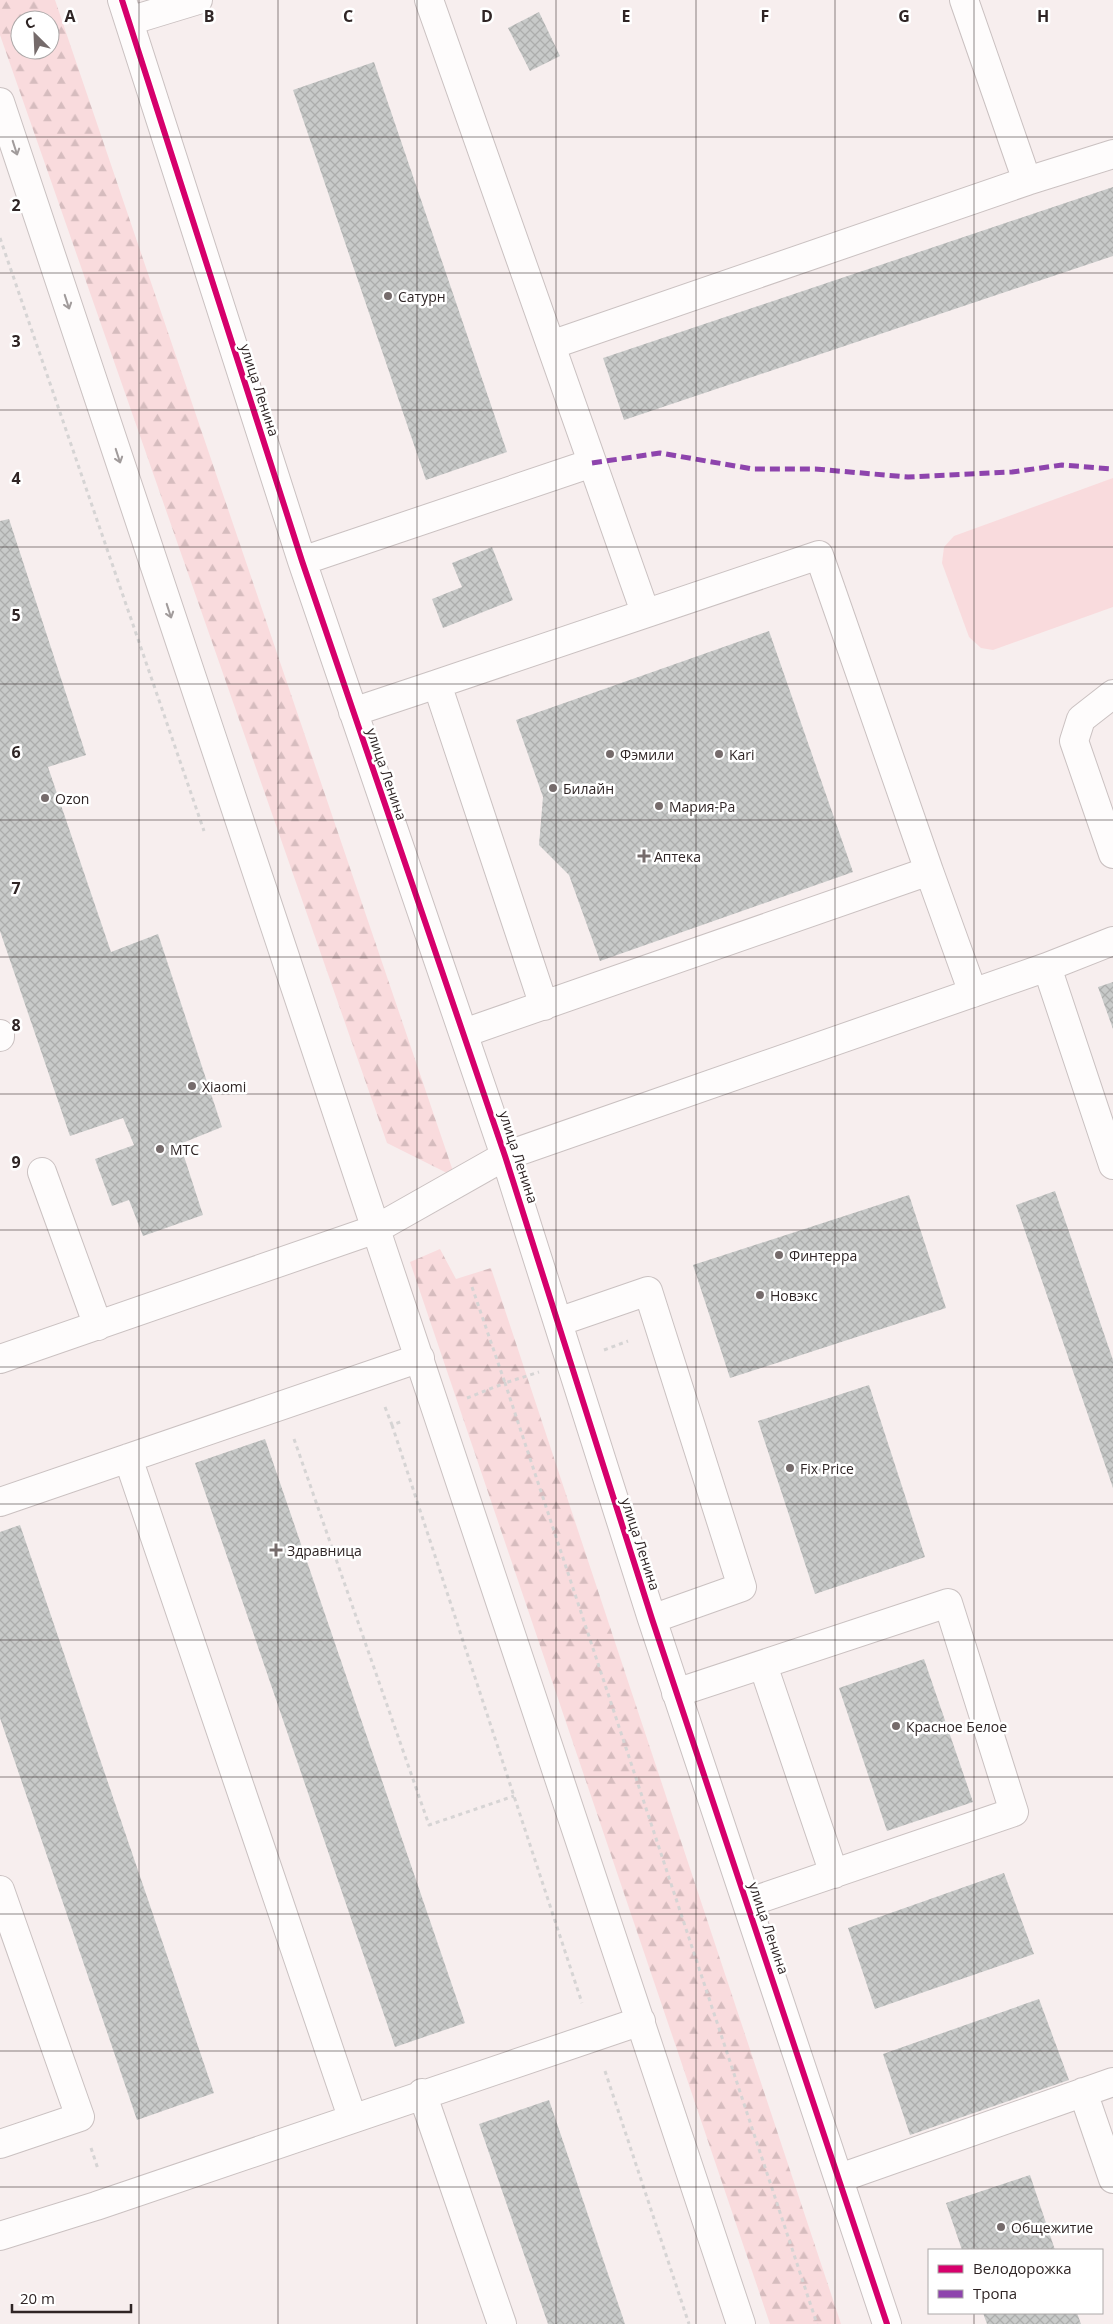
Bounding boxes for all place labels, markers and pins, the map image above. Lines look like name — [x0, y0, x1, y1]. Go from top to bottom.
place label: Сатурн — [398, 287, 446, 306]
marker: Сатурн — [382, 290, 394, 302]
place label: Фэмили — [620, 745, 674, 764]
place label: Kari — [729, 745, 755, 764]
marker: Фэмили — [604, 748, 616, 760]
marker: Kari — [713, 748, 725, 760]
place label: Билайн — [563, 779, 614, 798]
marker: Билайн — [547, 782, 559, 794]
place label: Ozon — [55, 789, 89, 808]
marker: Ozon — [39, 792, 51, 804]
place label: Мария-Ра — [669, 797, 735, 816]
marker: Мария-Ра — [653, 800, 665, 812]
place label: Аптека — [654, 847, 701, 866]
marker: Аптека — [638, 850, 650, 862]
place label: Xiaomi — [202, 1077, 246, 1096]
marker: Xiaomi — [186, 1080, 198, 1092]
place label: МТС — [170, 1140, 199, 1159]
marker: МТС — [154, 1143, 166, 1155]
place label: Финтерра — [789, 1246, 857, 1265]
marker: Финтерра — [773, 1249, 785, 1261]
place label: Новэкс — [770, 1286, 818, 1305]
marker: Новэкс — [754, 1289, 766, 1301]
place label: Fix Price — [800, 1459, 854, 1478]
marker: Fix Price — [784, 1462, 796, 1474]
place label: Здравница — [287, 1541, 362, 1560]
marker: Здравница — [269, 1543, 283, 1557]
place label: Красное Белое — [906, 1717, 1007, 1736]
marker: Красное Белое — [890, 1720, 902, 1732]
place label: Общежитие — [1011, 2218, 1093, 2237]
marker: Общежитие — [995, 2221, 1007, 2233]

